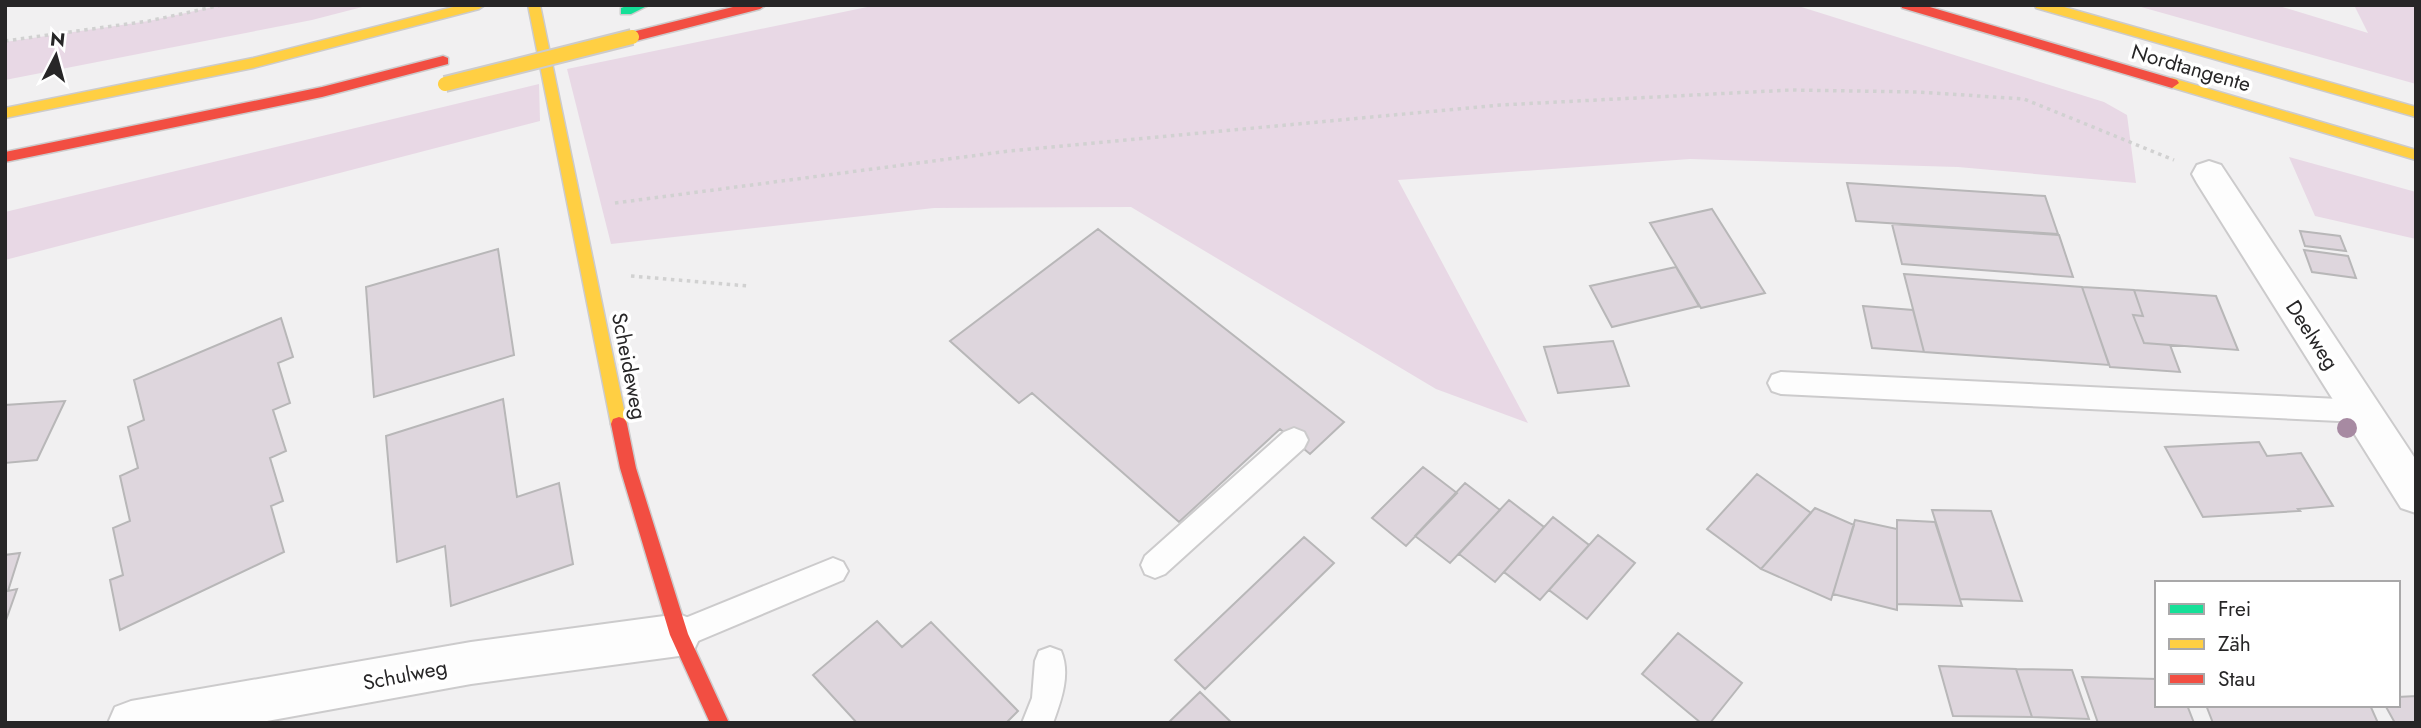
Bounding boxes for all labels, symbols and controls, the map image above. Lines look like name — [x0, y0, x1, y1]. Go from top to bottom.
north arrow — [21, 21, 91, 91]
text: N — [49, 25, 67, 54]
street label: Nordtangente — [2128, 37, 2254, 99]
street label: Deelweg — [2278, 294, 2346, 376]
street label: Scheideweg — [604, 310, 654, 422]
legend — [2155, 581, 2400, 707]
text: Frei — [2218, 594, 2251, 624]
text: Zäh — [2218, 629, 2251, 659]
street label: Schulweg — [360, 652, 450, 698]
text: Stau — [2218, 664, 2256, 694]

